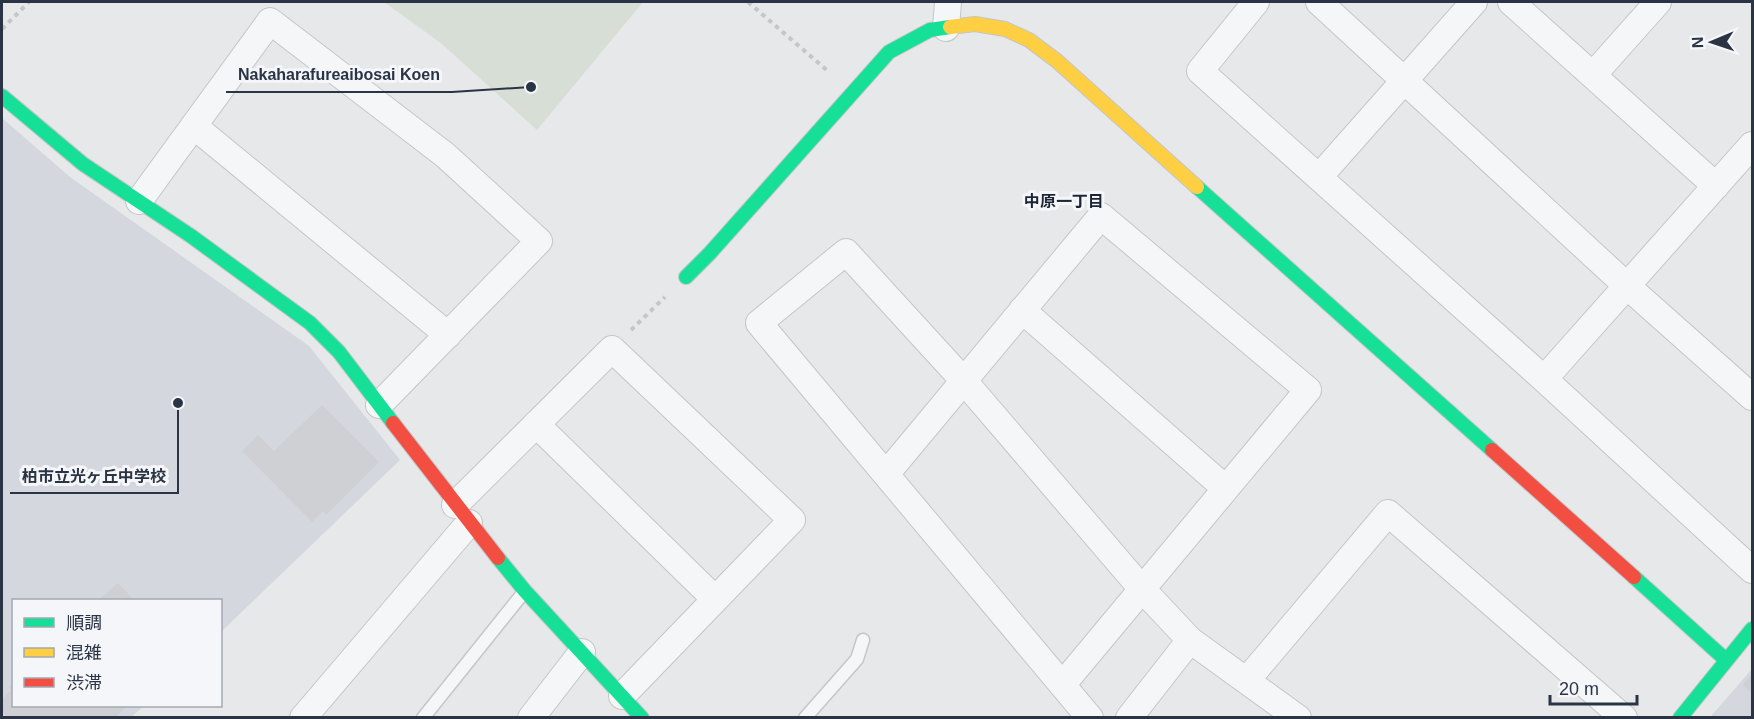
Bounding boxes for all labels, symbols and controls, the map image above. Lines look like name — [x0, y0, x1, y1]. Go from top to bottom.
north arrow — [1682, 12, 1742, 72]
text: N — [1689, 36, 1706, 49]
callout: Nakaharafureaibosai Koen — [226, 58, 452, 92]
text: Nakaharafureaibosai Koen — [238, 66, 440, 83]
district label: 中原一丁目 — [1024, 193, 1104, 210]
callout: 柏市立光ヶ丘中学校 — [10, 459, 178, 493]
text: 柏市立光ヶ丘中学校 — [22, 468, 166, 485]
legend — [12, 599, 222, 707]
text: 順調 — [66, 613, 102, 633]
text: 混雑 — [66, 643, 102, 663]
scale bar — [1550, 668, 1637, 706]
text: 渋滞 — [66, 673, 102, 693]
text: 20 m — [1559, 679, 1599, 699]

